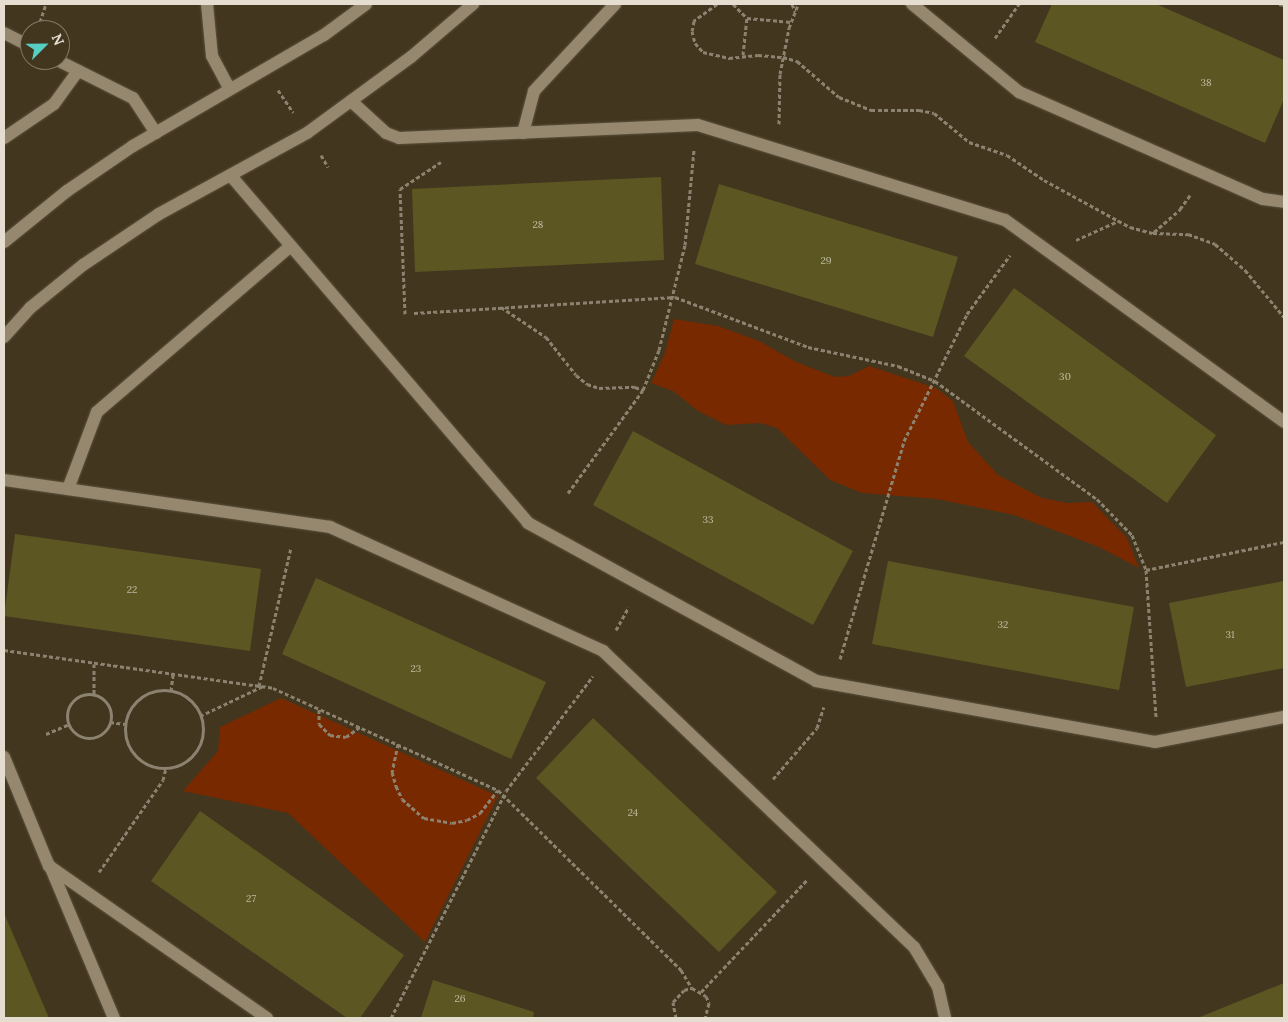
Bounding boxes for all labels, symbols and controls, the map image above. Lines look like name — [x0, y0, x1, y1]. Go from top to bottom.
north arrow — [20, 20, 70, 70]
text: N — [47, 31, 68, 48]
house number: 38 — [1200, 77, 1212, 89]
house number: 28 — [533, 219, 543, 231]
house number: 29 — [820, 255, 832, 267]
house number: 30 — [1059, 371, 1071, 383]
house number: 33 — [702, 514, 714, 526]
house number: 22 — [127, 584, 137, 596]
house number: 32 — [998, 619, 1008, 631]
house number: 31 — [1225, 629, 1235, 641]
house number: 23 — [411, 663, 421, 675]
house number: 24 — [628, 807, 638, 819]
house number: 27 — [246, 893, 256, 905]
house number: 26 — [454, 993, 466, 1005]

